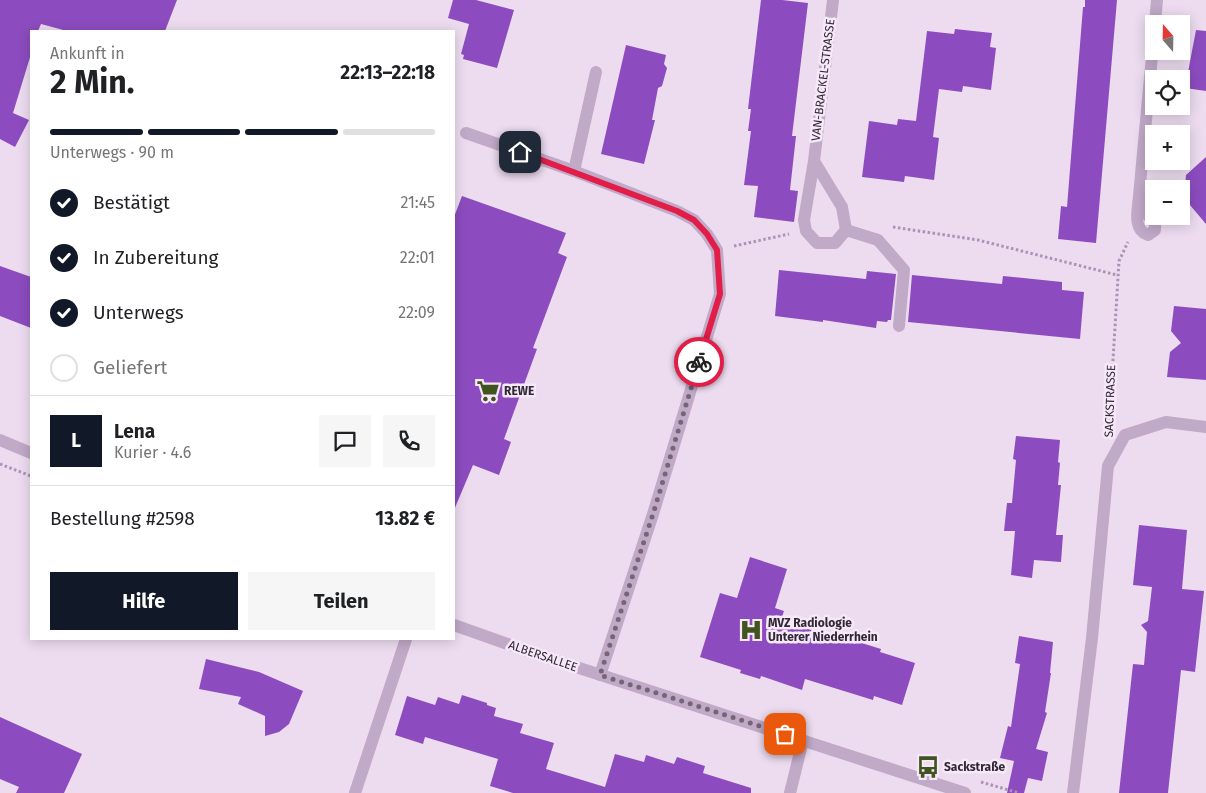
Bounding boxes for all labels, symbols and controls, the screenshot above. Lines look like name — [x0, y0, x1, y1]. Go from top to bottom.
north arrow — [1145, 15, 1190, 60]
map controls — [1145, 15, 1190, 225]
street label: VAN-BRACKEL-STRASSE — [809, 18, 837, 142]
text: Ankunft in — [50, 44, 125, 63]
text: 22:13–22:18 — [340, 61, 435, 84]
text: 2 Min. — [50, 63, 134, 101]
button: locate — [1145, 70, 1190, 115]
button: + — [1145, 125, 1190, 170]
pin — [499, 131, 541, 173]
icon: home — [506, 138, 534, 166]
text: Unterwegs · 90 m — [50, 143, 174, 162]
button: − — [1145, 180, 1190, 225]
icon: check — [50, 189, 78, 217]
text: Bestätigt — [93, 191, 170, 214]
text: 21:45 — [400, 193, 435, 212]
icon: check — [50, 244, 78, 272]
text: In Zubereitung — [93, 246, 218, 269]
text: 22:01 — [400, 248, 435, 267]
icon: check — [50, 299, 78, 327]
text: Unterwegs — [93, 301, 184, 324]
text: 22:09 — [398, 303, 435, 322]
courier — [674, 337, 724, 387]
icon: bike — [685, 348, 713, 376]
text: Geliefert — [93, 356, 167, 379]
street label: SACKSTRASSE — [1102, 364, 1118, 438]
supermarket icon: REWE — [475, 378, 501, 404]
place label: REWE — [504, 384, 534, 398]
button: chat — [319, 415, 371, 467]
button: phone — [383, 415, 435, 467]
text: Lena — [114, 420, 155, 443]
text: L — [71, 429, 81, 452]
text: Kurier · 4.6 — [114, 443, 191, 462]
text: Bestellung #2598 — [50, 507, 195, 530]
text: 13.82 € — [375, 507, 435, 530]
button: Hilfe — [50, 572, 238, 630]
button: Teilen — [248, 572, 435, 630]
place label: MVZ Radiologie Unterer Niederrhein — [768, 616, 878, 644]
hospital icon: MVZ Radiologie Unterer Niederrhein — [738, 617, 764, 643]
street label: ALBERSALLEE — [507, 638, 579, 674]
pin — [764, 713, 806, 755]
icon: bag — [771, 720, 799, 748]
bus stop icon: Sackstraße — [915, 754, 941, 780]
place label: Sackstraße — [944, 760, 1005, 774]

